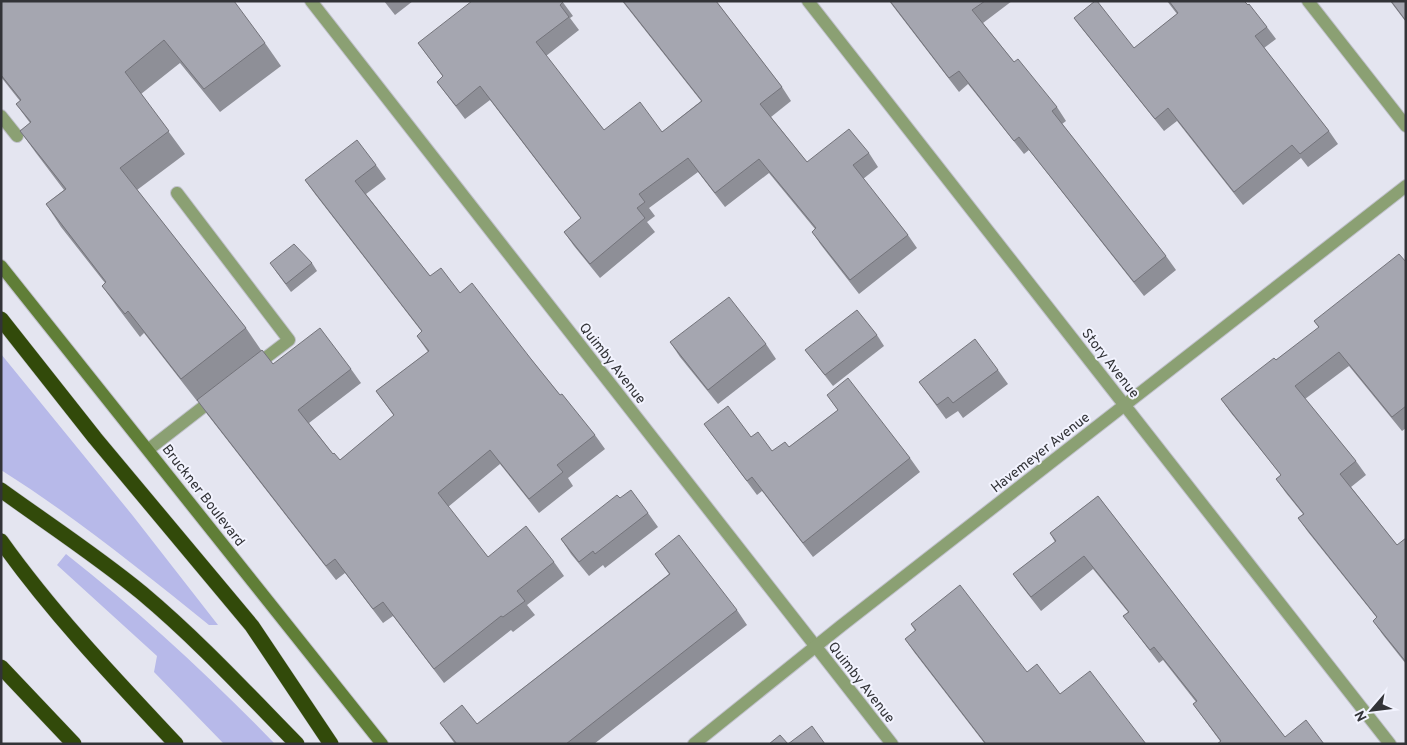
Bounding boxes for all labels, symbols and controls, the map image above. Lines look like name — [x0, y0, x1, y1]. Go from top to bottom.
street label: Quimby Avenue — [575, 320, 649, 408]
street label: Story Avenue — [1077, 326, 1142, 402]
street label: Havemeyer Avenue — [988, 409, 1094, 497]
street label: Bruckner Boulevard — [158, 442, 248, 550]
street label: Quimby Avenue — [824, 639, 898, 727]
north arrow — [1347, 685, 1397, 735]
text: N — [1352, 707, 1372, 724]

